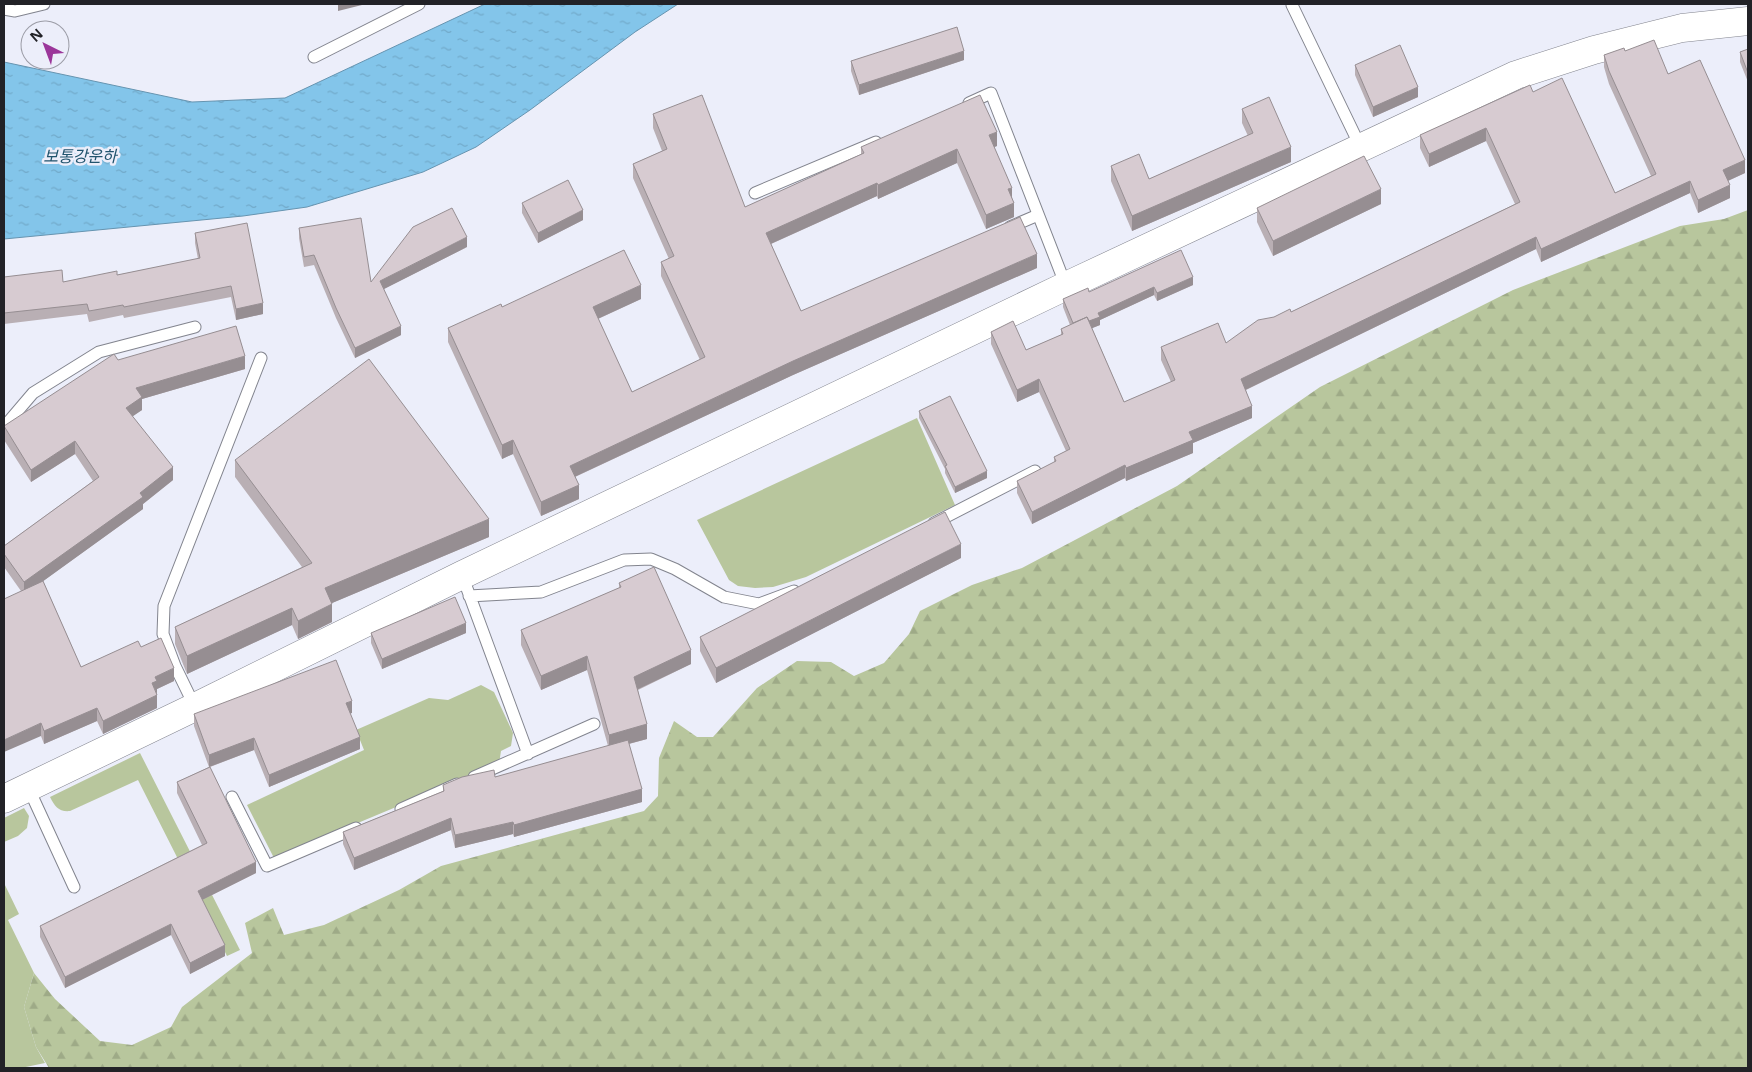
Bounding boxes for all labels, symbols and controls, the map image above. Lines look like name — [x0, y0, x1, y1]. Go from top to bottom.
north arrow — [20, 20, 70, 70]
text: N — [25, 24, 47, 46]
water label: 보통강운하 — [43, 145, 119, 167]

